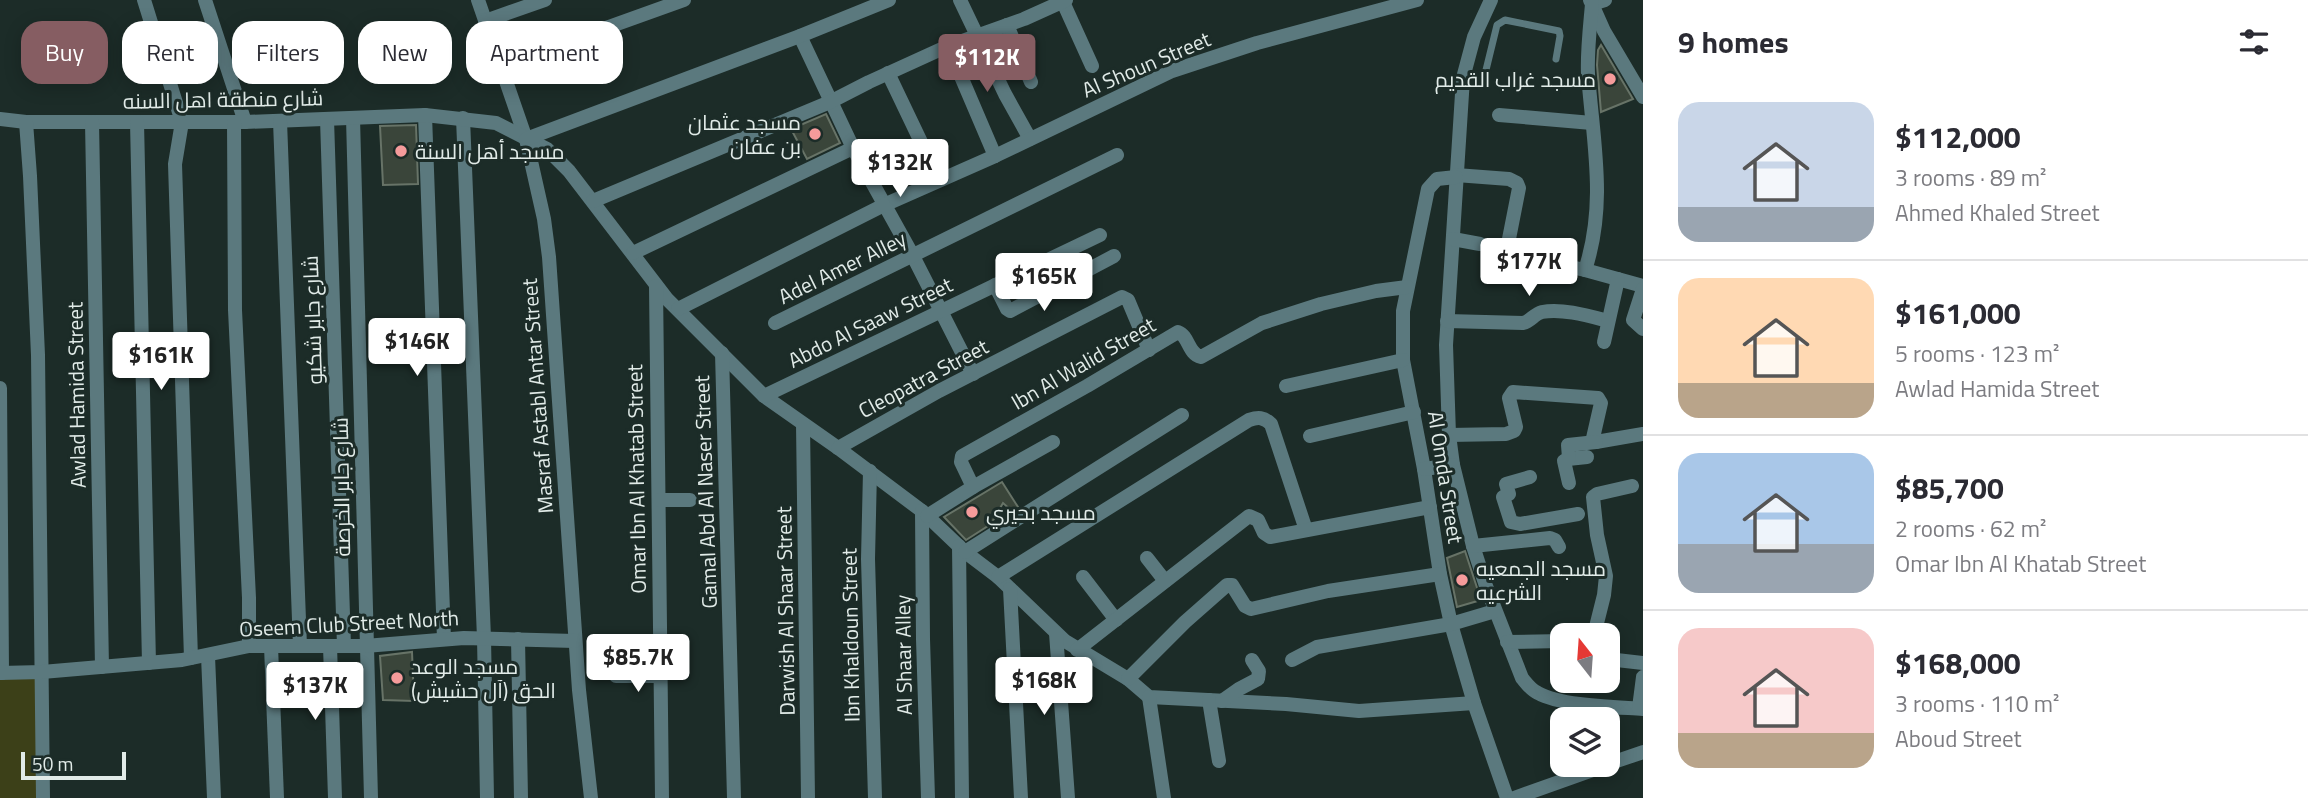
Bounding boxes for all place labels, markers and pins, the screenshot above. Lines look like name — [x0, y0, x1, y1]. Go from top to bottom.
pin: $112K — [938, 34, 1036, 94]
place label: مسجد غراب القديم — [1435, 63, 1596, 95]
marker: مسجد غراب القديم — [1602, 71, 1618, 87]
place label: مسجد عثمان بن عفان — [688, 106, 801, 162]
marker: مسجد عثمان بن عفان — [807, 126, 823, 142]
place label: مسجد أهل السنة — [415, 135, 565, 167]
pin: $132K — [851, 140, 949, 199]
marker: مسجد أهل السنة — [393, 143, 409, 159]
pin: $177K — [1480, 238, 1578, 298]
pin: $165K — [995, 254, 1093, 313]
pin: $146K — [368, 318, 466, 378]
pin: $161K — [112, 332, 210, 392]
place label: مسجد بحيري — [986, 496, 1096, 529]
marker: مسجد بحيري — [964, 504, 980, 520]
place label: مسجد الجمعيه الشرعيه — [1476, 552, 1606, 608]
marker: مسجد الجمعيه الشرعيه — [1454, 572, 1470, 588]
pin: $85.7K — [581, 634, 695, 694]
place label: مسجد الوعد الحق (آل حشيش) — [411, 650, 556, 706]
pin: $168K — [995, 658, 1093, 717]
pin: $137K — [266, 662, 364, 722]
marker: مسجد الوعد الحق (آل حشيش) — [389, 670, 405, 686]

